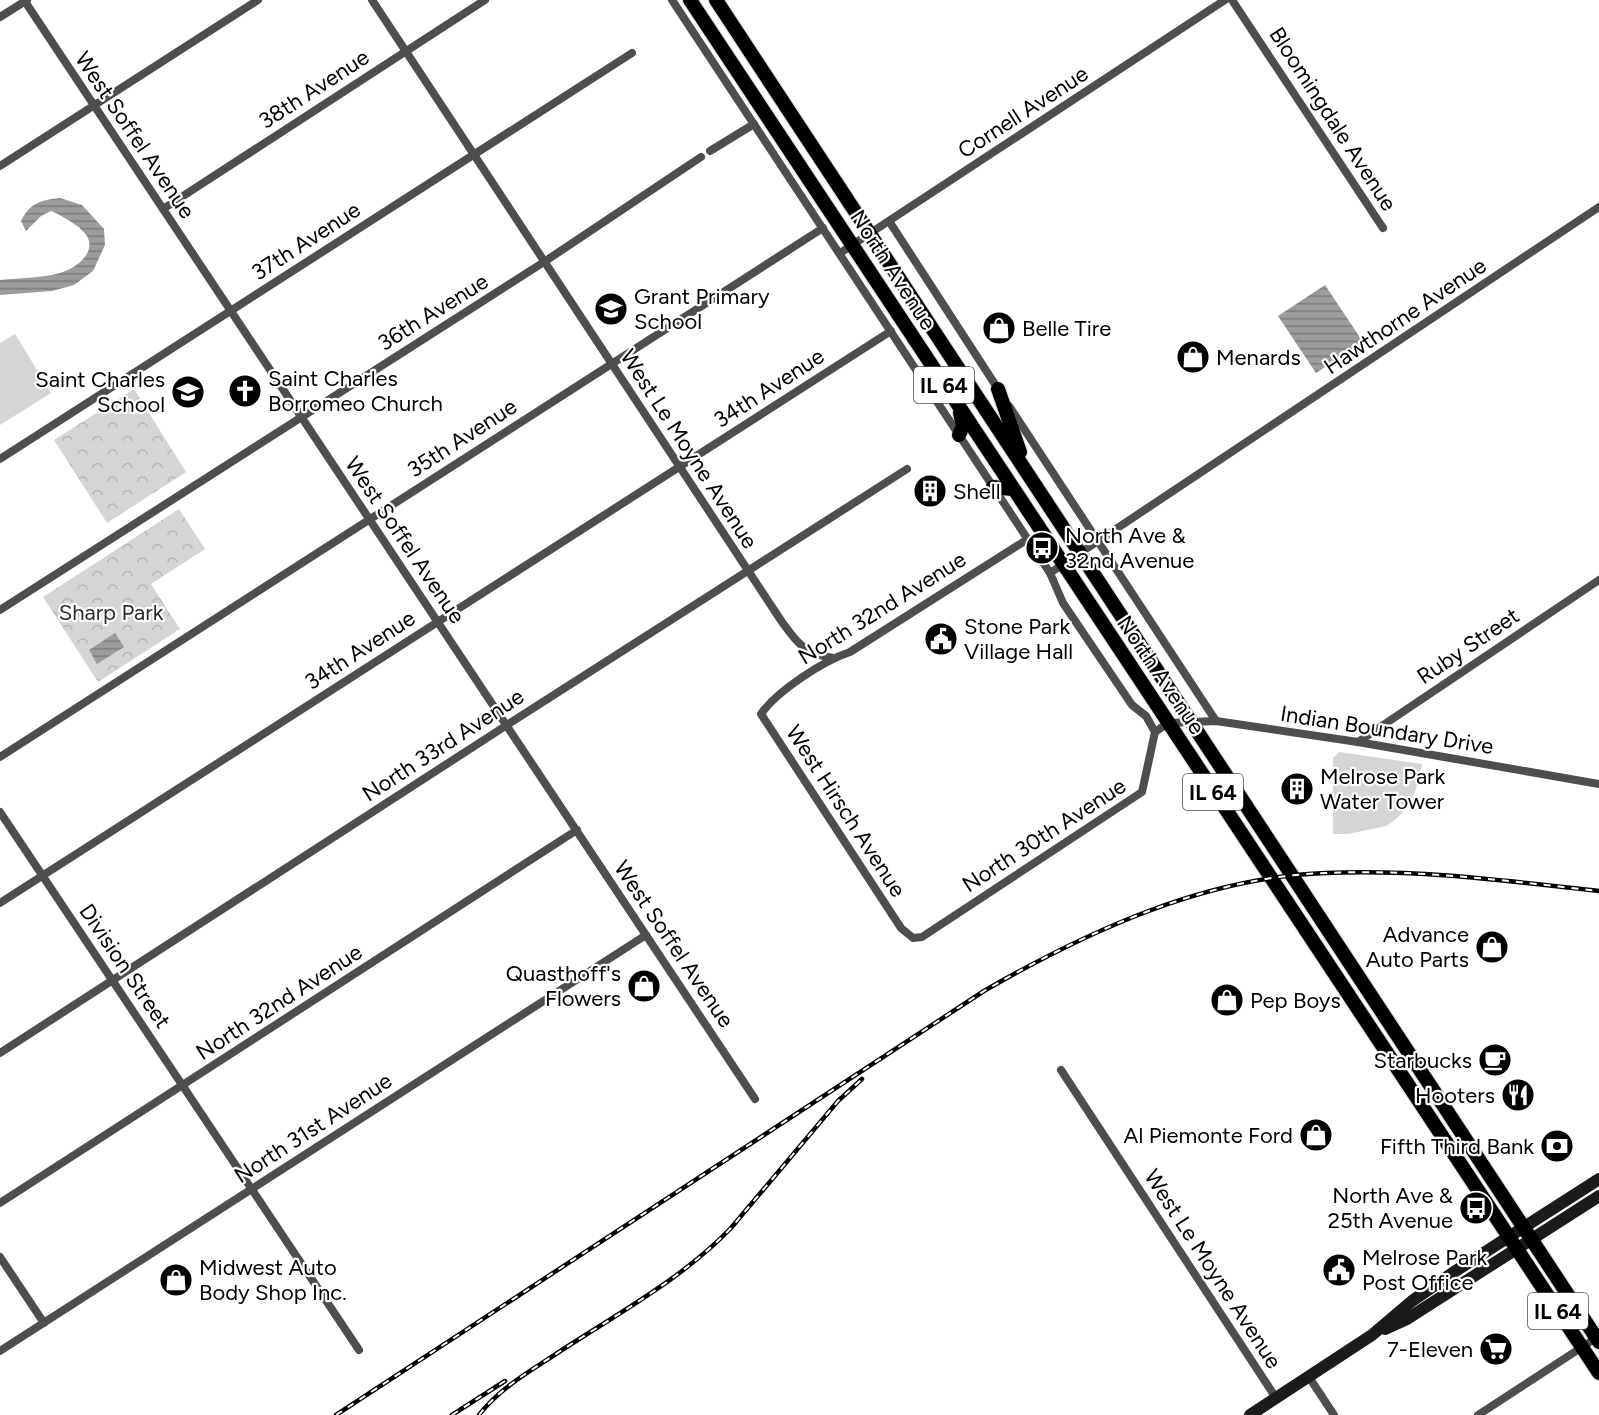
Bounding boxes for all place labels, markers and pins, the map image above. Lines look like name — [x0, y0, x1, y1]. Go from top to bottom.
place label: Grant Primary School — [634, 283, 770, 335]
school or university icon: Grant Primary School — [593, 291, 629, 327]
shop icon: Belle Tire — [981, 310, 1017, 346]
place label: Belle Tire — [1022, 315, 1111, 342]
shop icon: Menards — [1175, 339, 1211, 375]
place label: Menards — [1216, 344, 1301, 371]
place label: Saint Charles Borromeo Church — [268, 365, 443, 417]
place label: Saint Charles School — [35, 366, 165, 418]
church icon: Saint Charles Borromeo Church — [227, 373, 263, 409]
school or university icon: Saint Charles School — [170, 374, 206, 410]
building icon: Shell — [912, 473, 948, 509]
place label: Shell — [953, 478, 1000, 505]
place label: North Ave & 32nd Avenue — [1065, 522, 1194, 574]
bus stop icon: North Ave & 32nd Avenue — [1024, 530, 1060, 566]
place label: Stone Park Village Hall — [964, 613, 1073, 665]
public building icon: Stone Park Village Hall — [923, 621, 959, 657]
place label: Melrose Park Water Tower — [1320, 763, 1446, 815]
building icon: Melrose Park Water Tower — [1279, 771, 1315, 807]
place label: Advance Auto Parts — [1366, 921, 1469, 973]
shop icon: Advance Auto Parts — [1474, 929, 1510, 965]
place label: Quasthoff's Flowers — [506, 960, 621, 1012]
shop icon: Quasthoff's Flowers — [626, 968, 662, 1004]
shop icon: Pep Boys — [1209, 982, 1245, 1018]
place label: Pep Boys — [1250, 987, 1341, 1014]
cafe icon: Starbucks — [1477, 1042, 1513, 1078]
place label: Starbucks — [1374, 1047, 1472, 1074]
restaurant icon: Hooters — [1500, 1077, 1536, 1113]
place label: Hooters — [1415, 1082, 1495, 1109]
shop icon: Al Piemonte Ford — [1298, 1117, 1334, 1153]
place label: Al Piemonte Ford — [1124, 1122, 1293, 1149]
bank icon: Fifth Third Bank — [1539, 1128, 1575, 1164]
place label: Fifth Third Bank — [1380, 1133, 1534, 1160]
place label: North Ave & 25th Avenue — [1328, 1182, 1453, 1234]
bus stop icon: North Ave & 25th Avenue — [1458, 1190, 1494, 1226]
place label: Melrose Park Post Office — [1362, 1244, 1488, 1296]
public building icon: Melrose Park Post Office — [1321, 1252, 1357, 1288]
place label: Midwest Auto Body Shop Inc. — [199, 1254, 347, 1306]
shop icon: Midwest Auto Body Shop Inc. — [158, 1262, 194, 1298]
supermarket icon: 7-Eleven — [1478, 1331, 1514, 1367]
place label: 7-Eleven — [1387, 1336, 1473, 1363]

